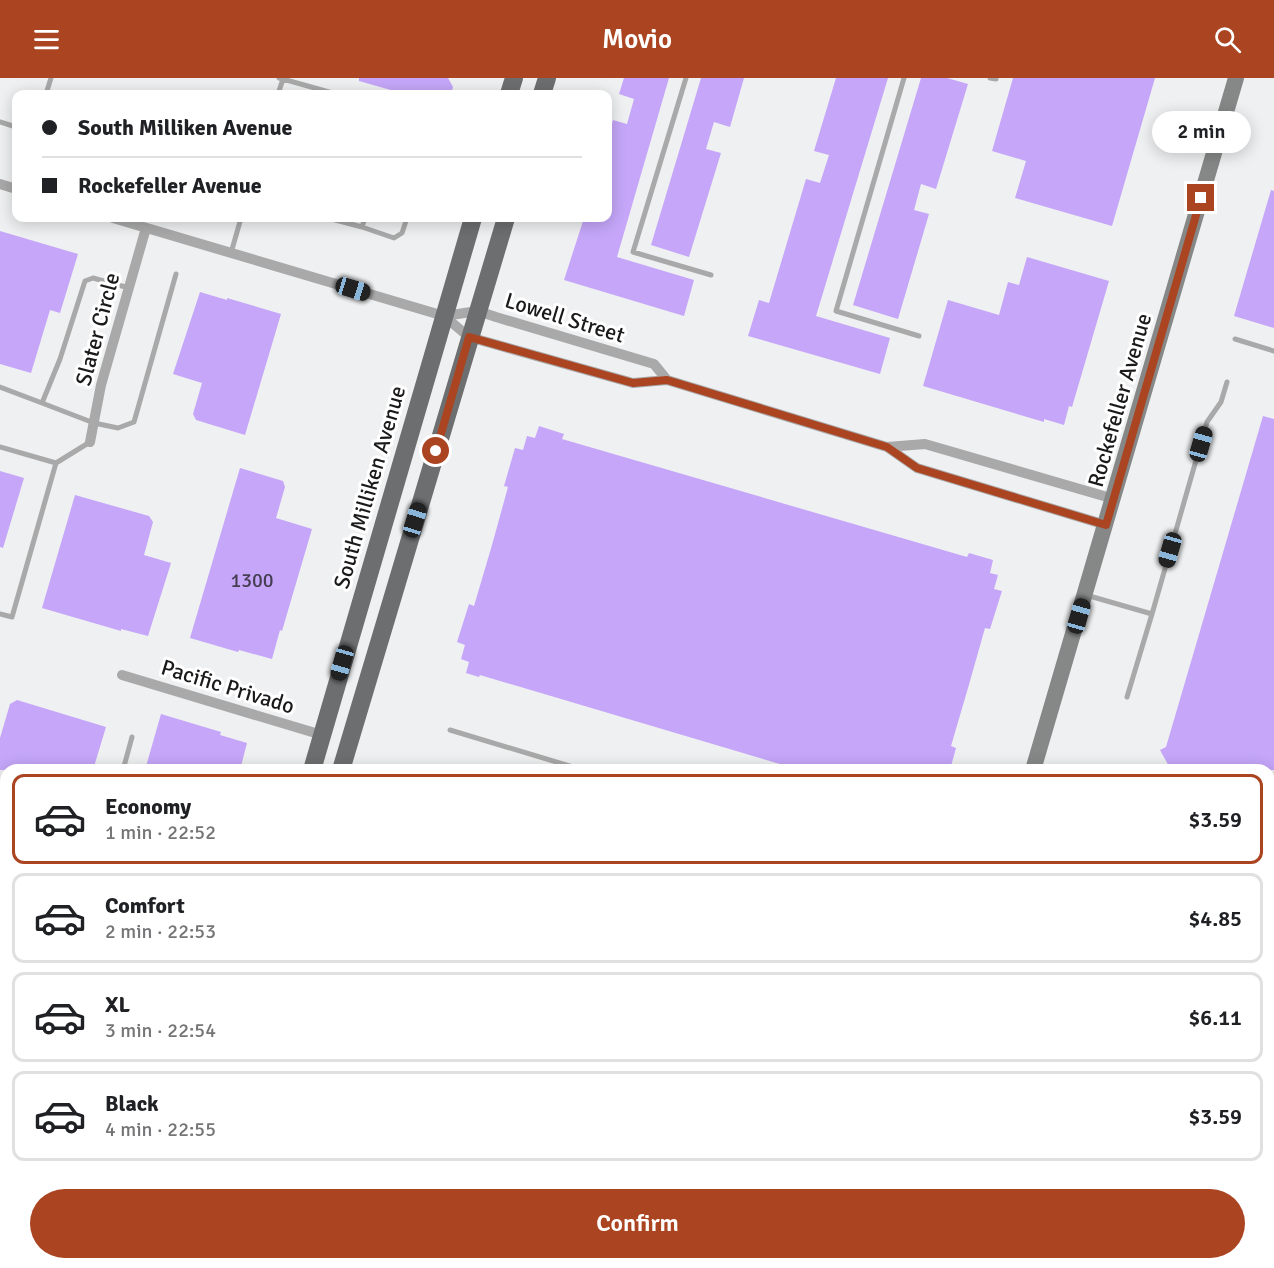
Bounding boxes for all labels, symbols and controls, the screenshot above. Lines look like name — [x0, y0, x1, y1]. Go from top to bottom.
icon: menu — [30, 23, 63, 56]
text: Movio — [602, 23, 672, 56]
icon: search — [1211, 23, 1244, 56]
callout: 2 min — [1152, 111, 1250, 153]
text: South Milliken Avenue — [78, 114, 292, 141]
text: 2 min — [1178, 119, 1225, 144]
text: Rockefeller Avenue — [78, 172, 262, 199]
route end — [1187, 184, 1214, 211]
street label: Slater Circle — [69, 270, 125, 388]
car — [333, 275, 373, 303]
street label: Lowell Street — [502, 287, 628, 349]
street label: Rockefeller Avenue — [1082, 310, 1157, 490]
street label: South Milliken Avenue — [328, 383, 411, 592]
car — [1187, 424, 1215, 464]
route start — [422, 437, 449, 464]
car — [401, 500, 429, 540]
car — [1156, 530, 1184, 570]
house number: 1300 — [230, 568, 274, 593]
car — [1065, 596, 1093, 636]
car — [328, 643, 356, 683]
street label: Pacific Privado — [158, 653, 298, 720]
icon: car — [33, 792, 87, 846]
text: Economy — [105, 793, 191, 820]
text: $3.59 — [1188, 806, 1242, 833]
text: 1 min · 22:52 — [105, 820, 216, 845]
icon: car — [33, 891, 87, 945]
text: Comfort — [105, 892, 185, 919]
text: $4.85 — [1188, 905, 1242, 932]
text: 2 min · 22:53 — [105, 919, 216, 944]
icon: car — [33, 990, 87, 1044]
text: XL — [105, 991, 130, 1018]
text: $6.11 — [1188, 1004, 1242, 1031]
text: 3 min · 22:54 — [105, 1018, 216, 1043]
icon: car — [33, 1089, 87, 1143]
text: Black — [105, 1090, 159, 1117]
text: $3.59 — [1188, 1103, 1242, 1130]
text: 4 min · 22:55 — [105, 1117, 216, 1142]
button: Confirm — [30, 1189, 1245, 1258]

